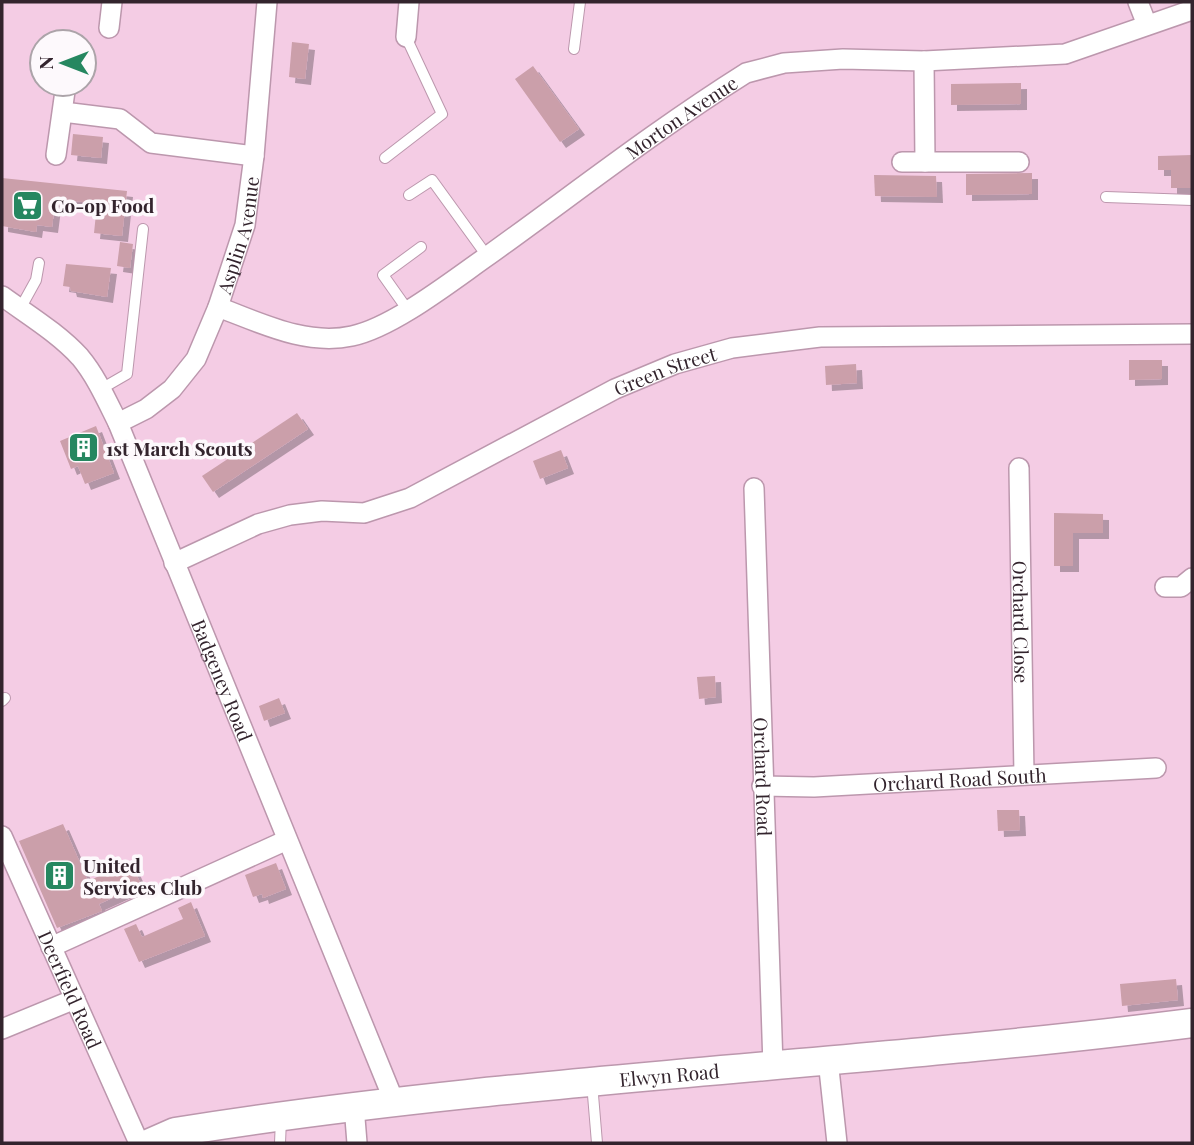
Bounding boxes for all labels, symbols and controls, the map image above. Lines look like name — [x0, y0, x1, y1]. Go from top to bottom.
north arrow — [28, 28, 98, 98]
text: N — [32, 56, 58, 70]
street label: Morton Avenue — [620, 69, 742, 164]
street label: Asplin Avenue — [210, 175, 264, 298]
supermarket icon: Co-op Food — [11, 188, 45, 222]
place label: Co-op Food — [51, 192, 155, 218]
street label: Green Street — [609, 340, 719, 401]
building icon: 1st March Scouts — [66, 431, 100, 465]
place label: 1st March Scouts — [106, 435, 253, 461]
street label: Orchard Close — [1008, 560, 1036, 684]
street label: Badgeney Road — [186, 615, 259, 745]
street label: Orchard Road — [749, 717, 778, 837]
street label: Orchard Road South — [872, 761, 1047, 797]
place label: United Services Club — [83, 852, 202, 900]
building icon: United Services Club — [43, 859, 77, 893]
street label: Deerfield Road — [33, 926, 108, 1053]
street label: Elwyn Road — [618, 1057, 720, 1092]

